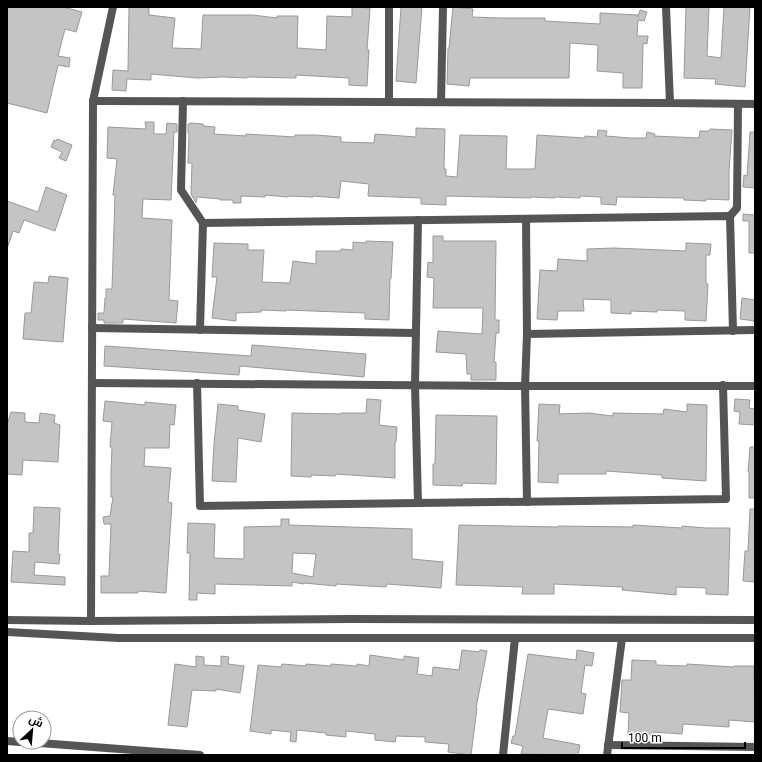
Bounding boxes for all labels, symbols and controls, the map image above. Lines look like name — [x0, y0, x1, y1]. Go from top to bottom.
north arrow — [12, 710, 52, 750]
text: ش — [27, 713, 45, 730]
scale bar — [622, 724, 745, 750]
text: 100 m — [628, 731, 662, 745]

